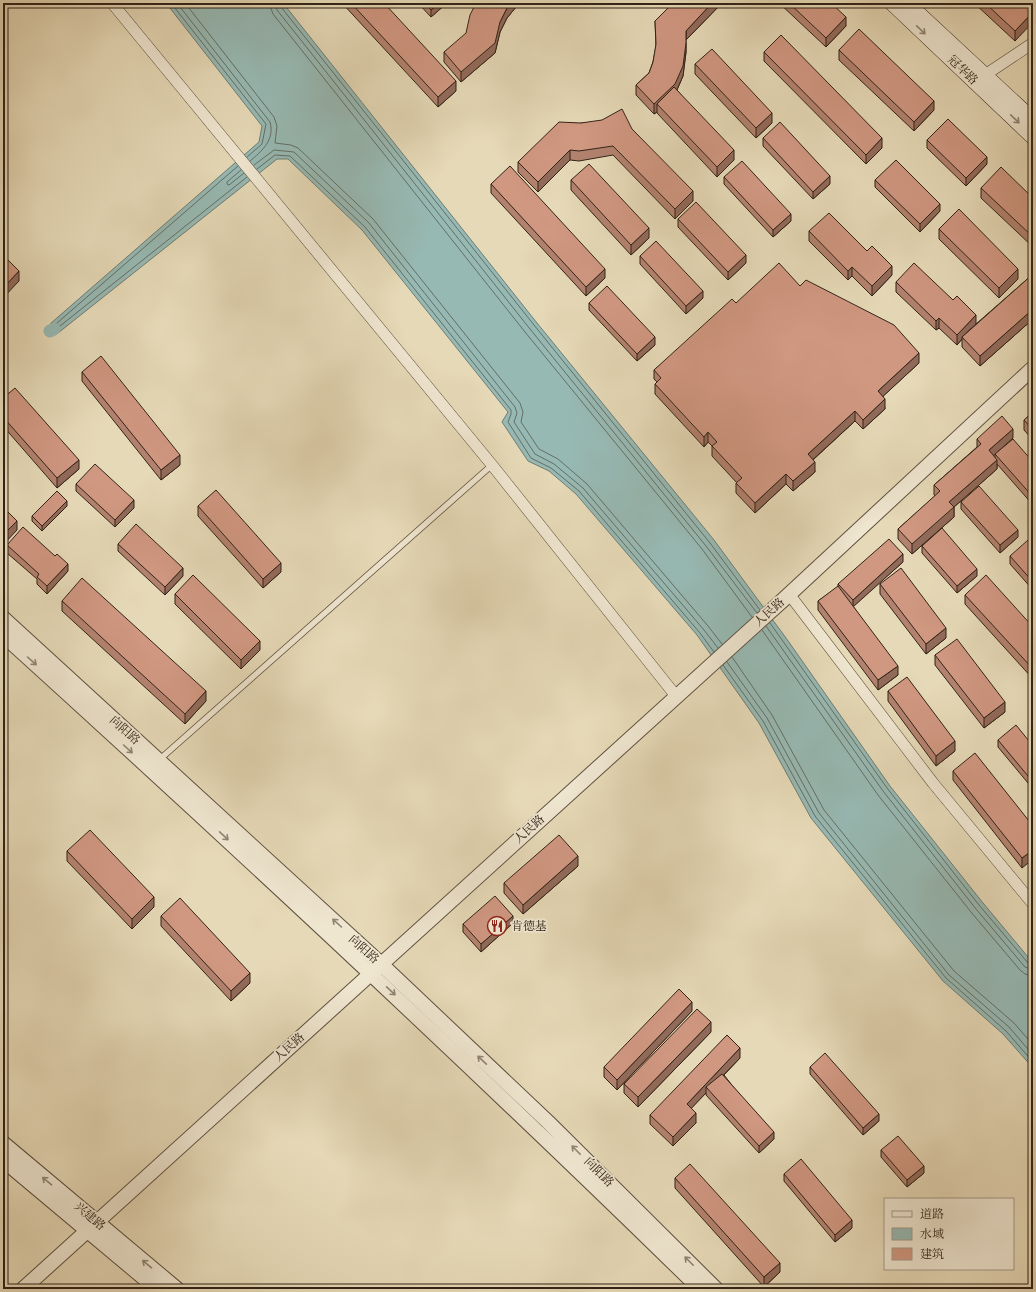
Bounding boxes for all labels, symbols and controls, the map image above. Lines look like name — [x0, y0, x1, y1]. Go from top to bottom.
one-way arrow — [915, 25, 925, 34]
street label: 冠华路 — [944, 52, 982, 88]
one-way arrow — [1010, 115, 1020, 124]
street label: 人民路 — [750, 594, 788, 630]
one-way arrow — [27, 657, 37, 666]
street label: 向阳路 — [106, 712, 144, 748]
one-way arrow — [123, 744, 133, 753]
street label: 人民路 — [510, 811, 548, 847]
one-way arrow — [219, 832, 229, 841]
restaurant icon: 肯德基 — [486, 915, 508, 937]
place label: 肯德基 — [511, 918, 547, 934]
one-way arrow — [332, 919, 342, 928]
street label: 向阳路 — [345, 931, 383, 967]
one-way arrow — [386, 987, 396, 996]
street label: 人民路 — [270, 1029, 308, 1065]
one-way arrow — [478, 1056, 488, 1065]
one-way arrow — [571, 1145, 581, 1155]
street label: 向阳路 — [581, 1154, 617, 1190]
one-way arrow — [42, 1176, 53, 1185]
street label: 兴建路 — [71, 1198, 109, 1234]
legend — [884, 1198, 1014, 1270]
text: 道路 — [920, 1206, 944, 1222]
text: 水域 — [920, 1226, 944, 1242]
text: 建筑 — [920, 1246, 944, 1262]
one-way arrow — [684, 1256, 694, 1266]
one-way arrow — [142, 1260, 152, 1269]

